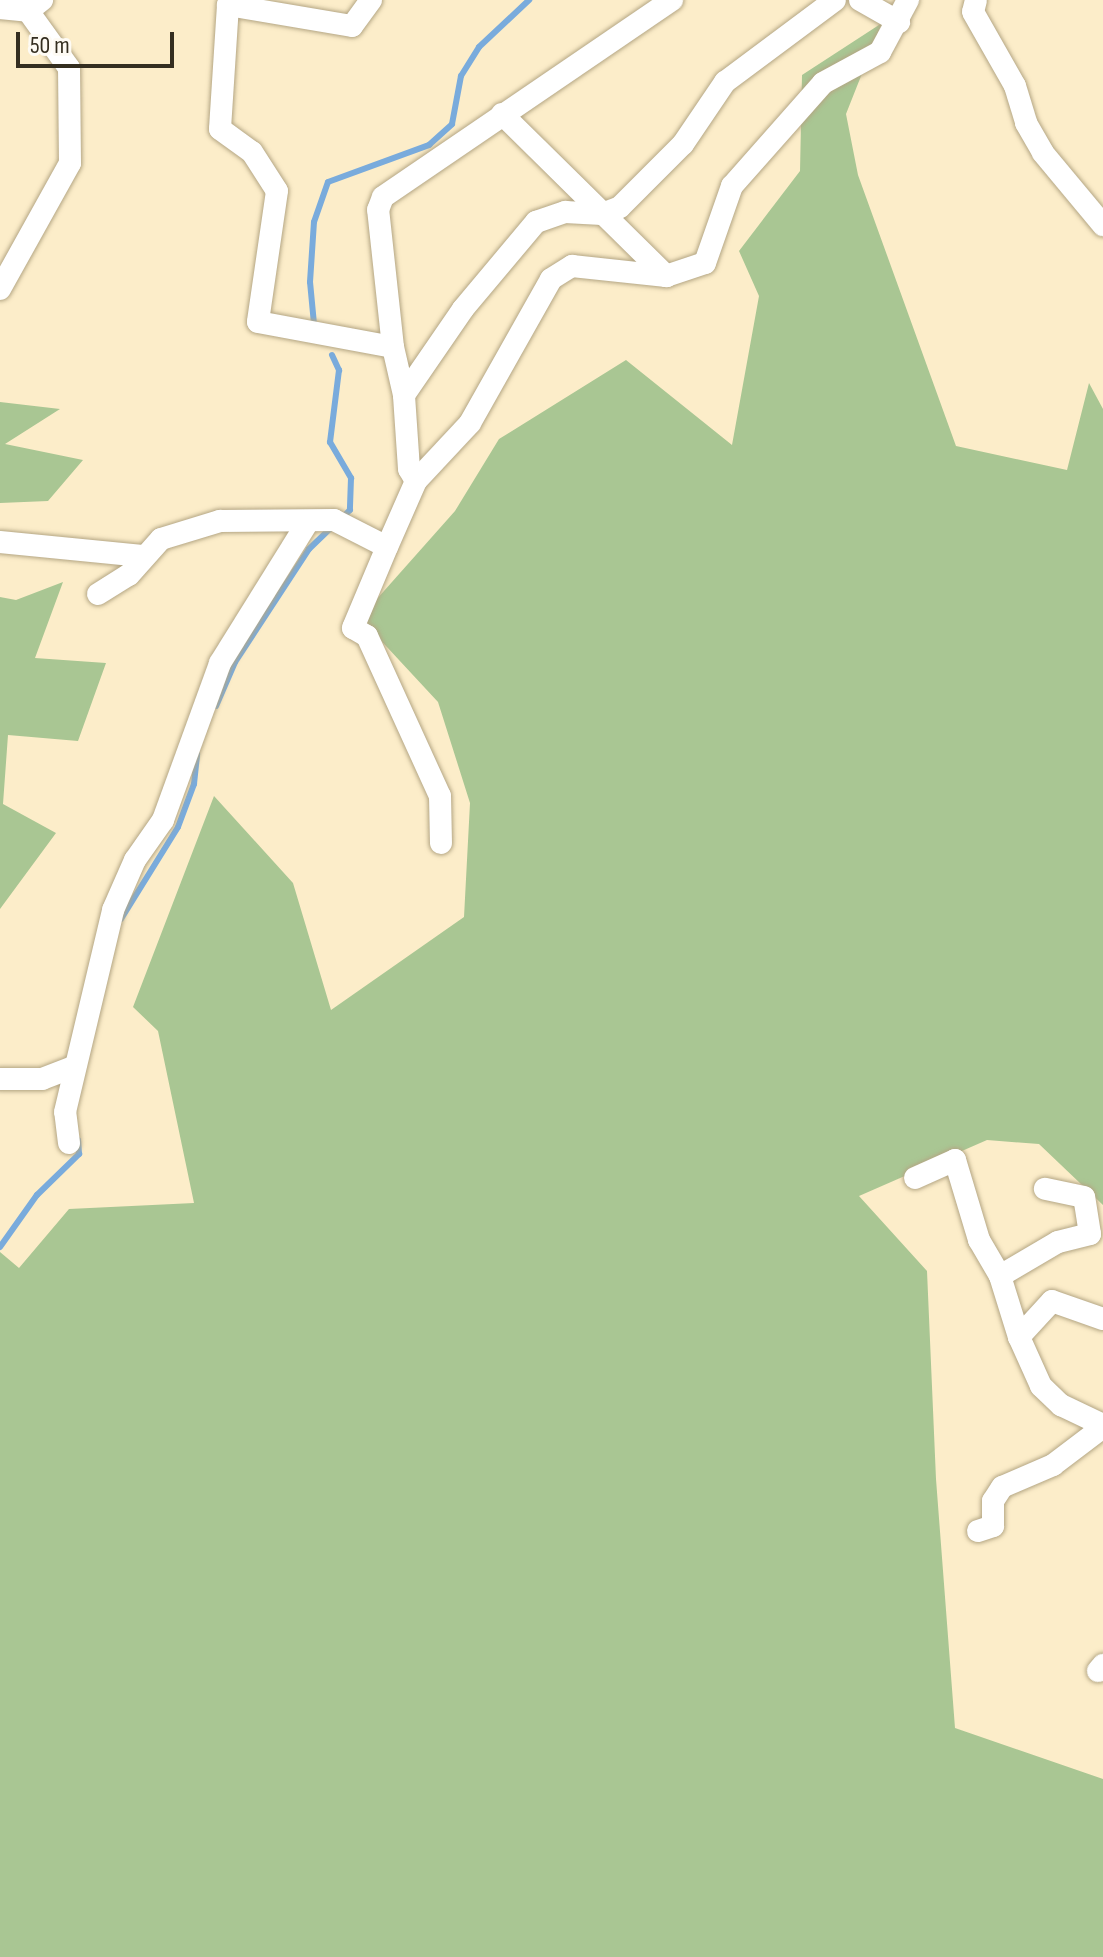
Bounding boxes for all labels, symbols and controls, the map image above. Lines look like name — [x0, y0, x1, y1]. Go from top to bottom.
scale bar — [20, 16, 178, 66]
text: 50 m — [30, 31, 70, 60]

